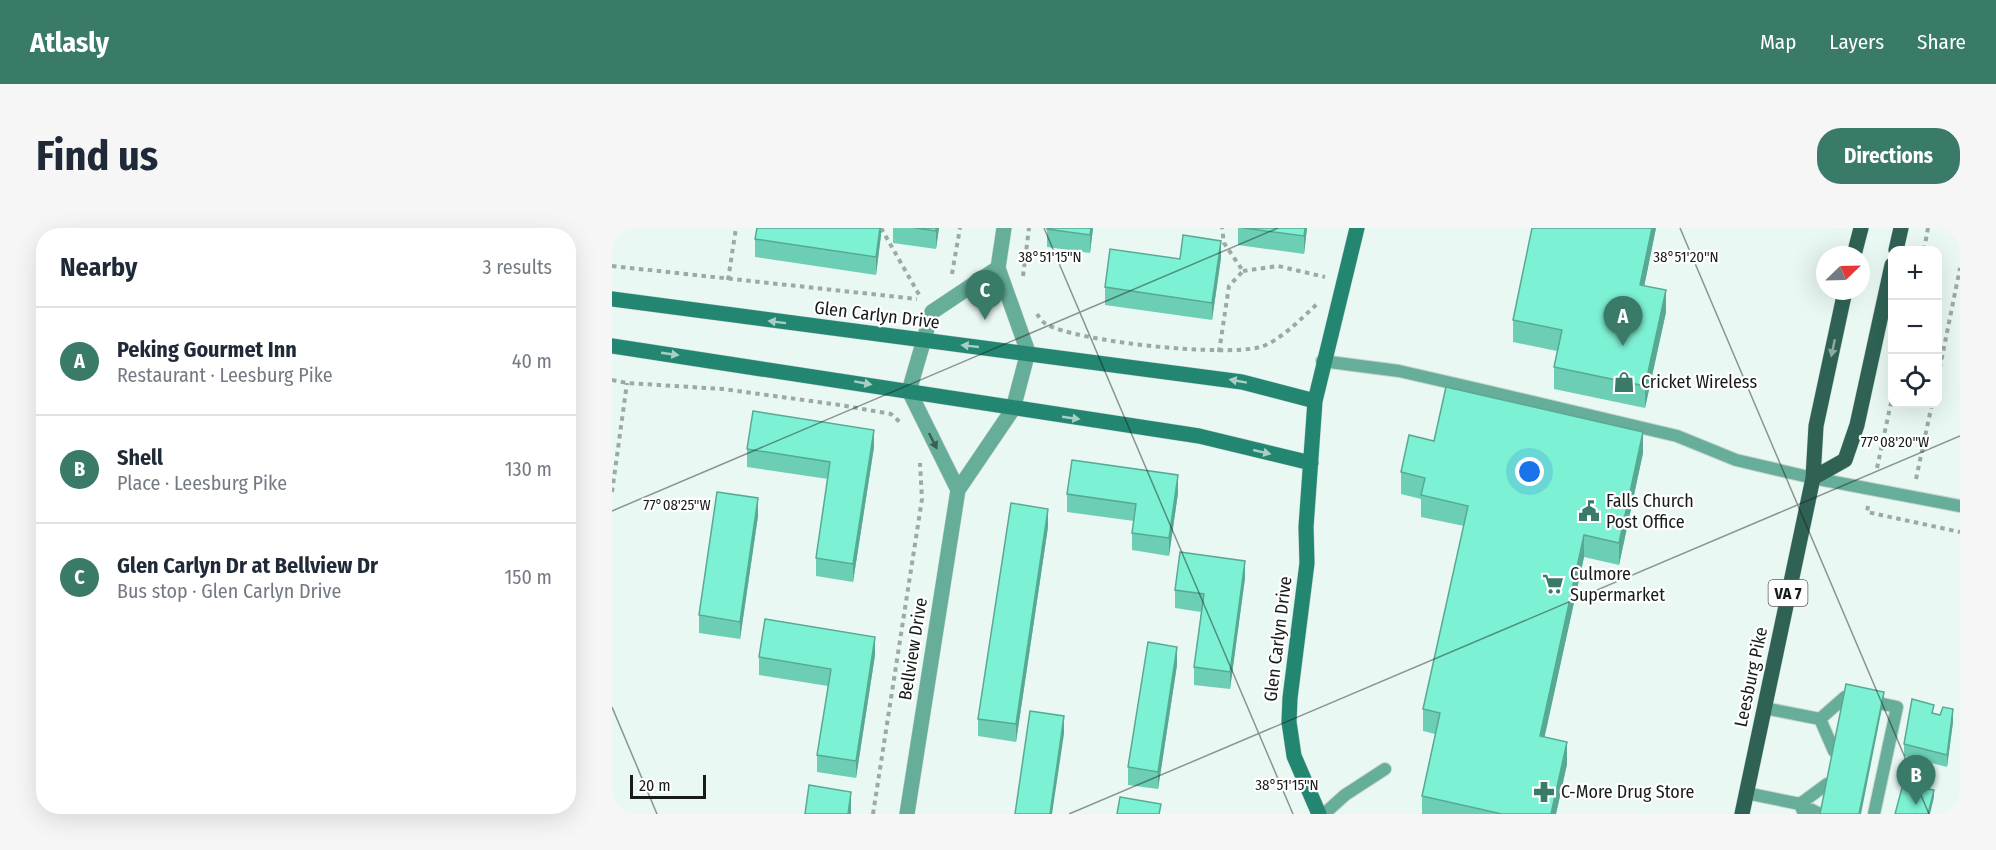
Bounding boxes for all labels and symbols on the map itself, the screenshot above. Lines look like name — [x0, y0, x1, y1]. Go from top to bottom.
north arrow — [1816, 246, 1870, 300]
text: 38°51'15"N — [1018, 248, 1082, 266]
text: 38°51'20"N — [1653, 248, 1719, 266]
pin: C — [966, 270, 1004, 320]
street label: Glen Carlyn Drive — [813, 296, 941, 334]
pin: A — [1604, 296, 1642, 346]
one-way arrow — [767, 317, 786, 326]
one-way arrow — [1828, 339, 1837, 358]
one-way arrow — [961, 341, 980, 351]
one-way arrow — [660, 350, 679, 359]
shop icon: Cricket Wireless — [1612, 370, 1636, 394]
place label: Cricket Wireless — [1641, 371, 1757, 393]
one-way arrow — [1228, 377, 1247, 386]
one-way arrow — [853, 379, 872, 388]
one-way arrow — [1061, 413, 1080, 422]
one-way arrow — [928, 432, 938, 449]
text: 77°08'20"W — [1861, 433, 1929, 451]
one-way arrow — [1253, 447, 1272, 457]
your location — [1515, 457, 1544, 486]
place label: Falls Church Post Office — [1606, 490, 1694, 533]
text: 77°08'25"W — [643, 496, 711, 514]
public building icon: Falls Church Post Office — [1577, 499, 1601, 523]
place label: Culmore Supermarket — [1570, 563, 1665, 606]
supermarket icon: Culmore Supermarket — [1541, 572, 1565, 596]
street label: Glen Carlyn Drive — [1259, 575, 1297, 703]
road number: VA 7 — [1768, 580, 1808, 606]
street label: Bellview Drive — [894, 596, 932, 702]
street label: Leesburg Pike — [1730, 625, 1772, 729]
pin: B — [1896, 756, 1936, 805]
scale bar — [630, 772, 706, 800]
text: 38°51'15"N — [1255, 776, 1319, 794]
pharmacy icon: C-More Drug Store — [1532, 780, 1556, 804]
place label: C-More Drug Store — [1561, 781, 1695, 803]

